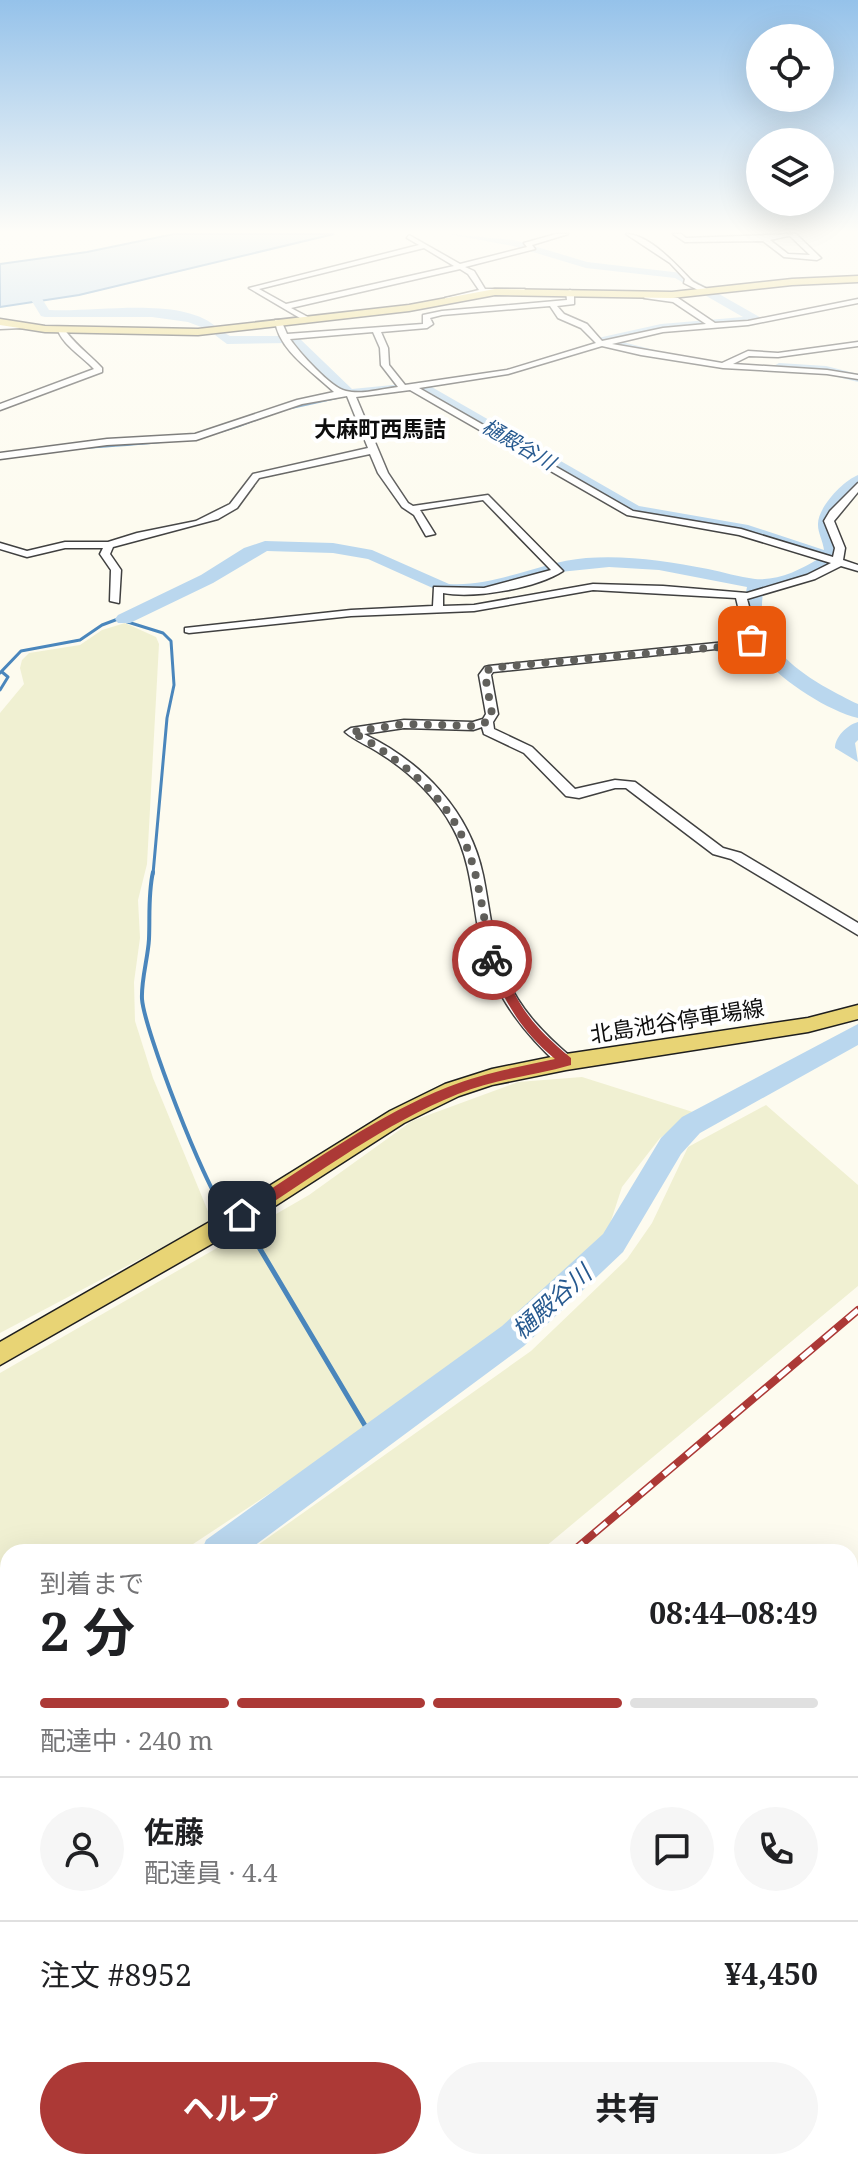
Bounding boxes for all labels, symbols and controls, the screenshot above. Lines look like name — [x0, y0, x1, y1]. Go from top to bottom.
map controls — [746, 24, 834, 216]
button: locate — [746, 24, 834, 112]
button: layers — [746, 128, 834, 216]
water label: 樋殿谷川 — [478, 412, 562, 477]
district label: 大麻町西馬詰 — [314, 413, 446, 443]
pin — [718, 606, 786, 674]
icon: bag — [730, 618, 774, 662]
courier — [452, 920, 532, 1000]
icon: bike — [470, 938, 514, 982]
street label: 北島池谷停車場線 — [588, 991, 766, 1049]
pin — [208, 1181, 276, 1249]
icon: home — [220, 1193, 264, 1237]
water label: 樋殿谷川 — [504, 1255, 600, 1345]
text: 到着まで — [40, 1565, 144, 1601]
text: 08:44–08:49 — [649, 1592, 818, 1633]
text: 2 分 — [40, 1595, 135, 1666]
text: 配達中 · 240 m — [40, 1722, 213, 1758]
button: person — [40, 1807, 124, 1891]
button: chat — [630, 1807, 714, 1891]
button: phone — [734, 1807, 818, 1891]
text: 佐藤 — [144, 1811, 204, 1852]
text: 配達員 · 4.4 — [144, 1854, 278, 1890]
text: ¥4,450 — [724, 1953, 818, 1994]
text: 注文 #8952 — [40, 1954, 192, 1995]
button: ヘルプ — [40, 2062, 421, 2154]
button: 共有 — [437, 2062, 818, 2154]

